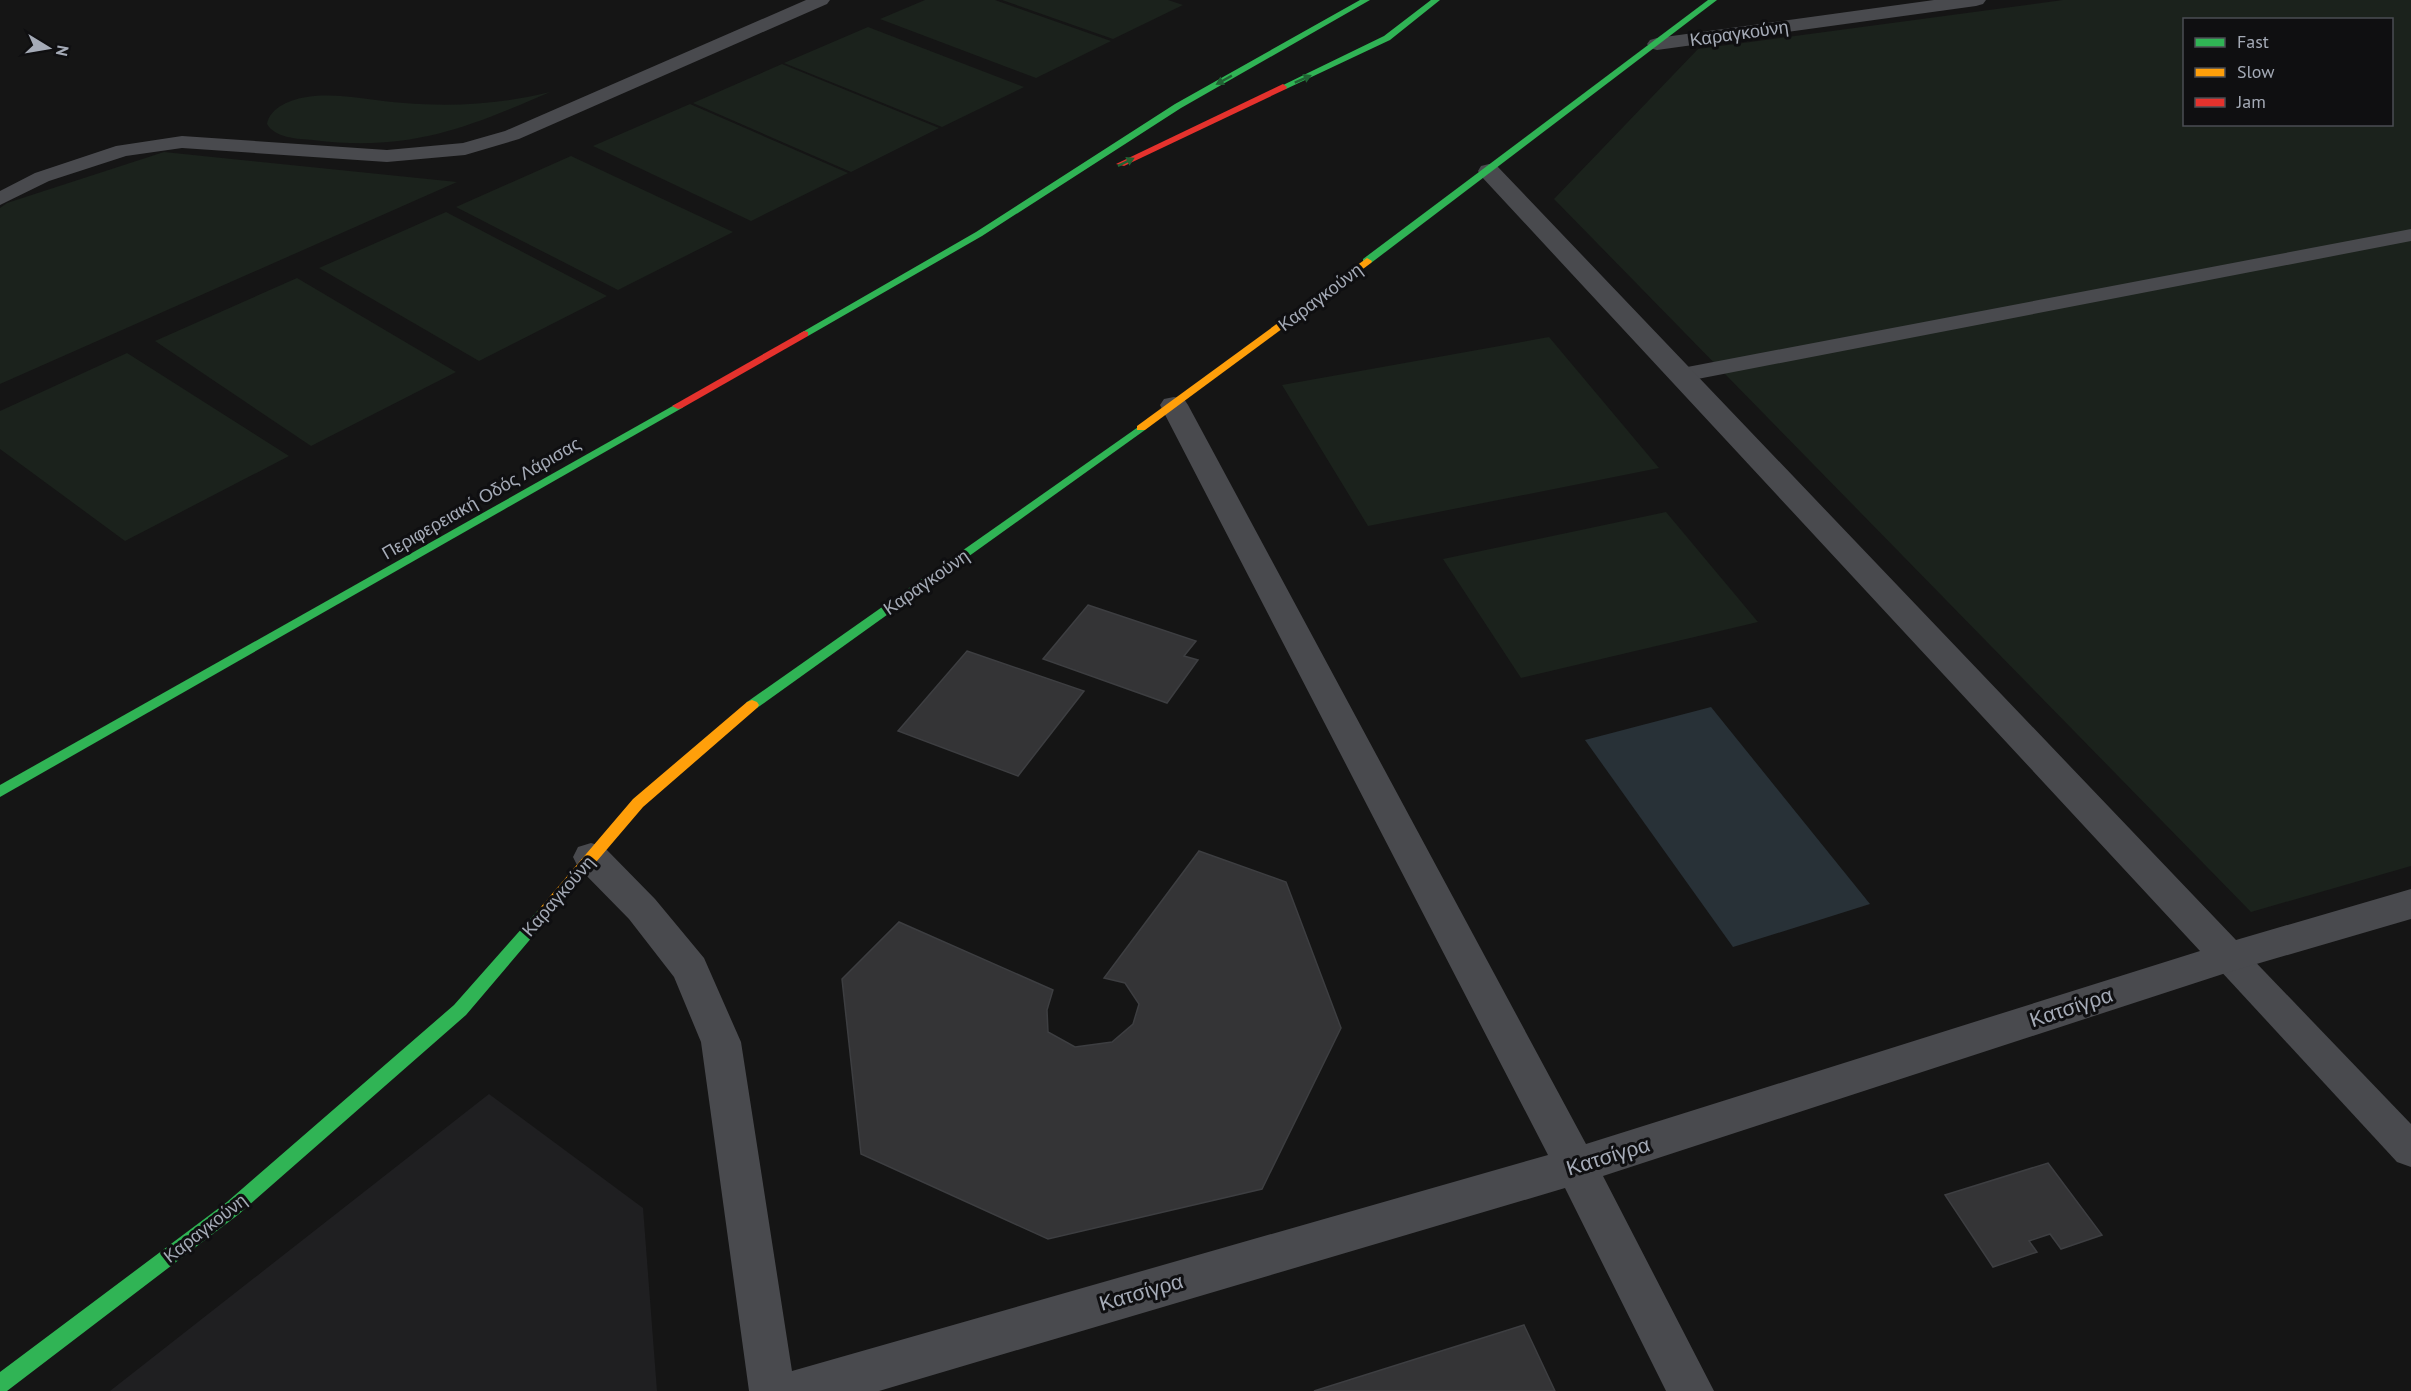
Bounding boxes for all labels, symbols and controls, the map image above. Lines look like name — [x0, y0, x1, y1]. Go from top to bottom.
street label: Καραγκούνη — [1688, 15, 1790, 51]
north arrow — [18, 18, 78, 78]
legend — [2183, 18, 2393, 126]
text: Fast — [2237, 30, 2269, 53]
text: N — [52, 44, 74, 58]
text: Slow — [2237, 60, 2275, 83]
one-way arrow — [1215, 75, 1232, 85]
one-way arrow — [1294, 75, 1311, 84]
text: Jam — [2236, 90, 2266, 113]
one-way arrow — [1118, 157, 1135, 167]
street label: Καραγκούνη — [1273, 258, 1367, 336]
street label: Περιφερειακή Οδός Λάρισας — [377, 431, 585, 564]
street label: Καραγκούνη — [879, 544, 973, 620]
street label: Καραγκούνη — [517, 851, 599, 941]
street label: Κατσίγρα — [2026, 981, 2116, 1033]
street label: Κατσίγρα — [1563, 1131, 1653, 1181]
street label: Καραγκούνη — [159, 1188, 251, 1268]
street label: Κατσίγρα — [1096, 1267, 1186, 1317]

